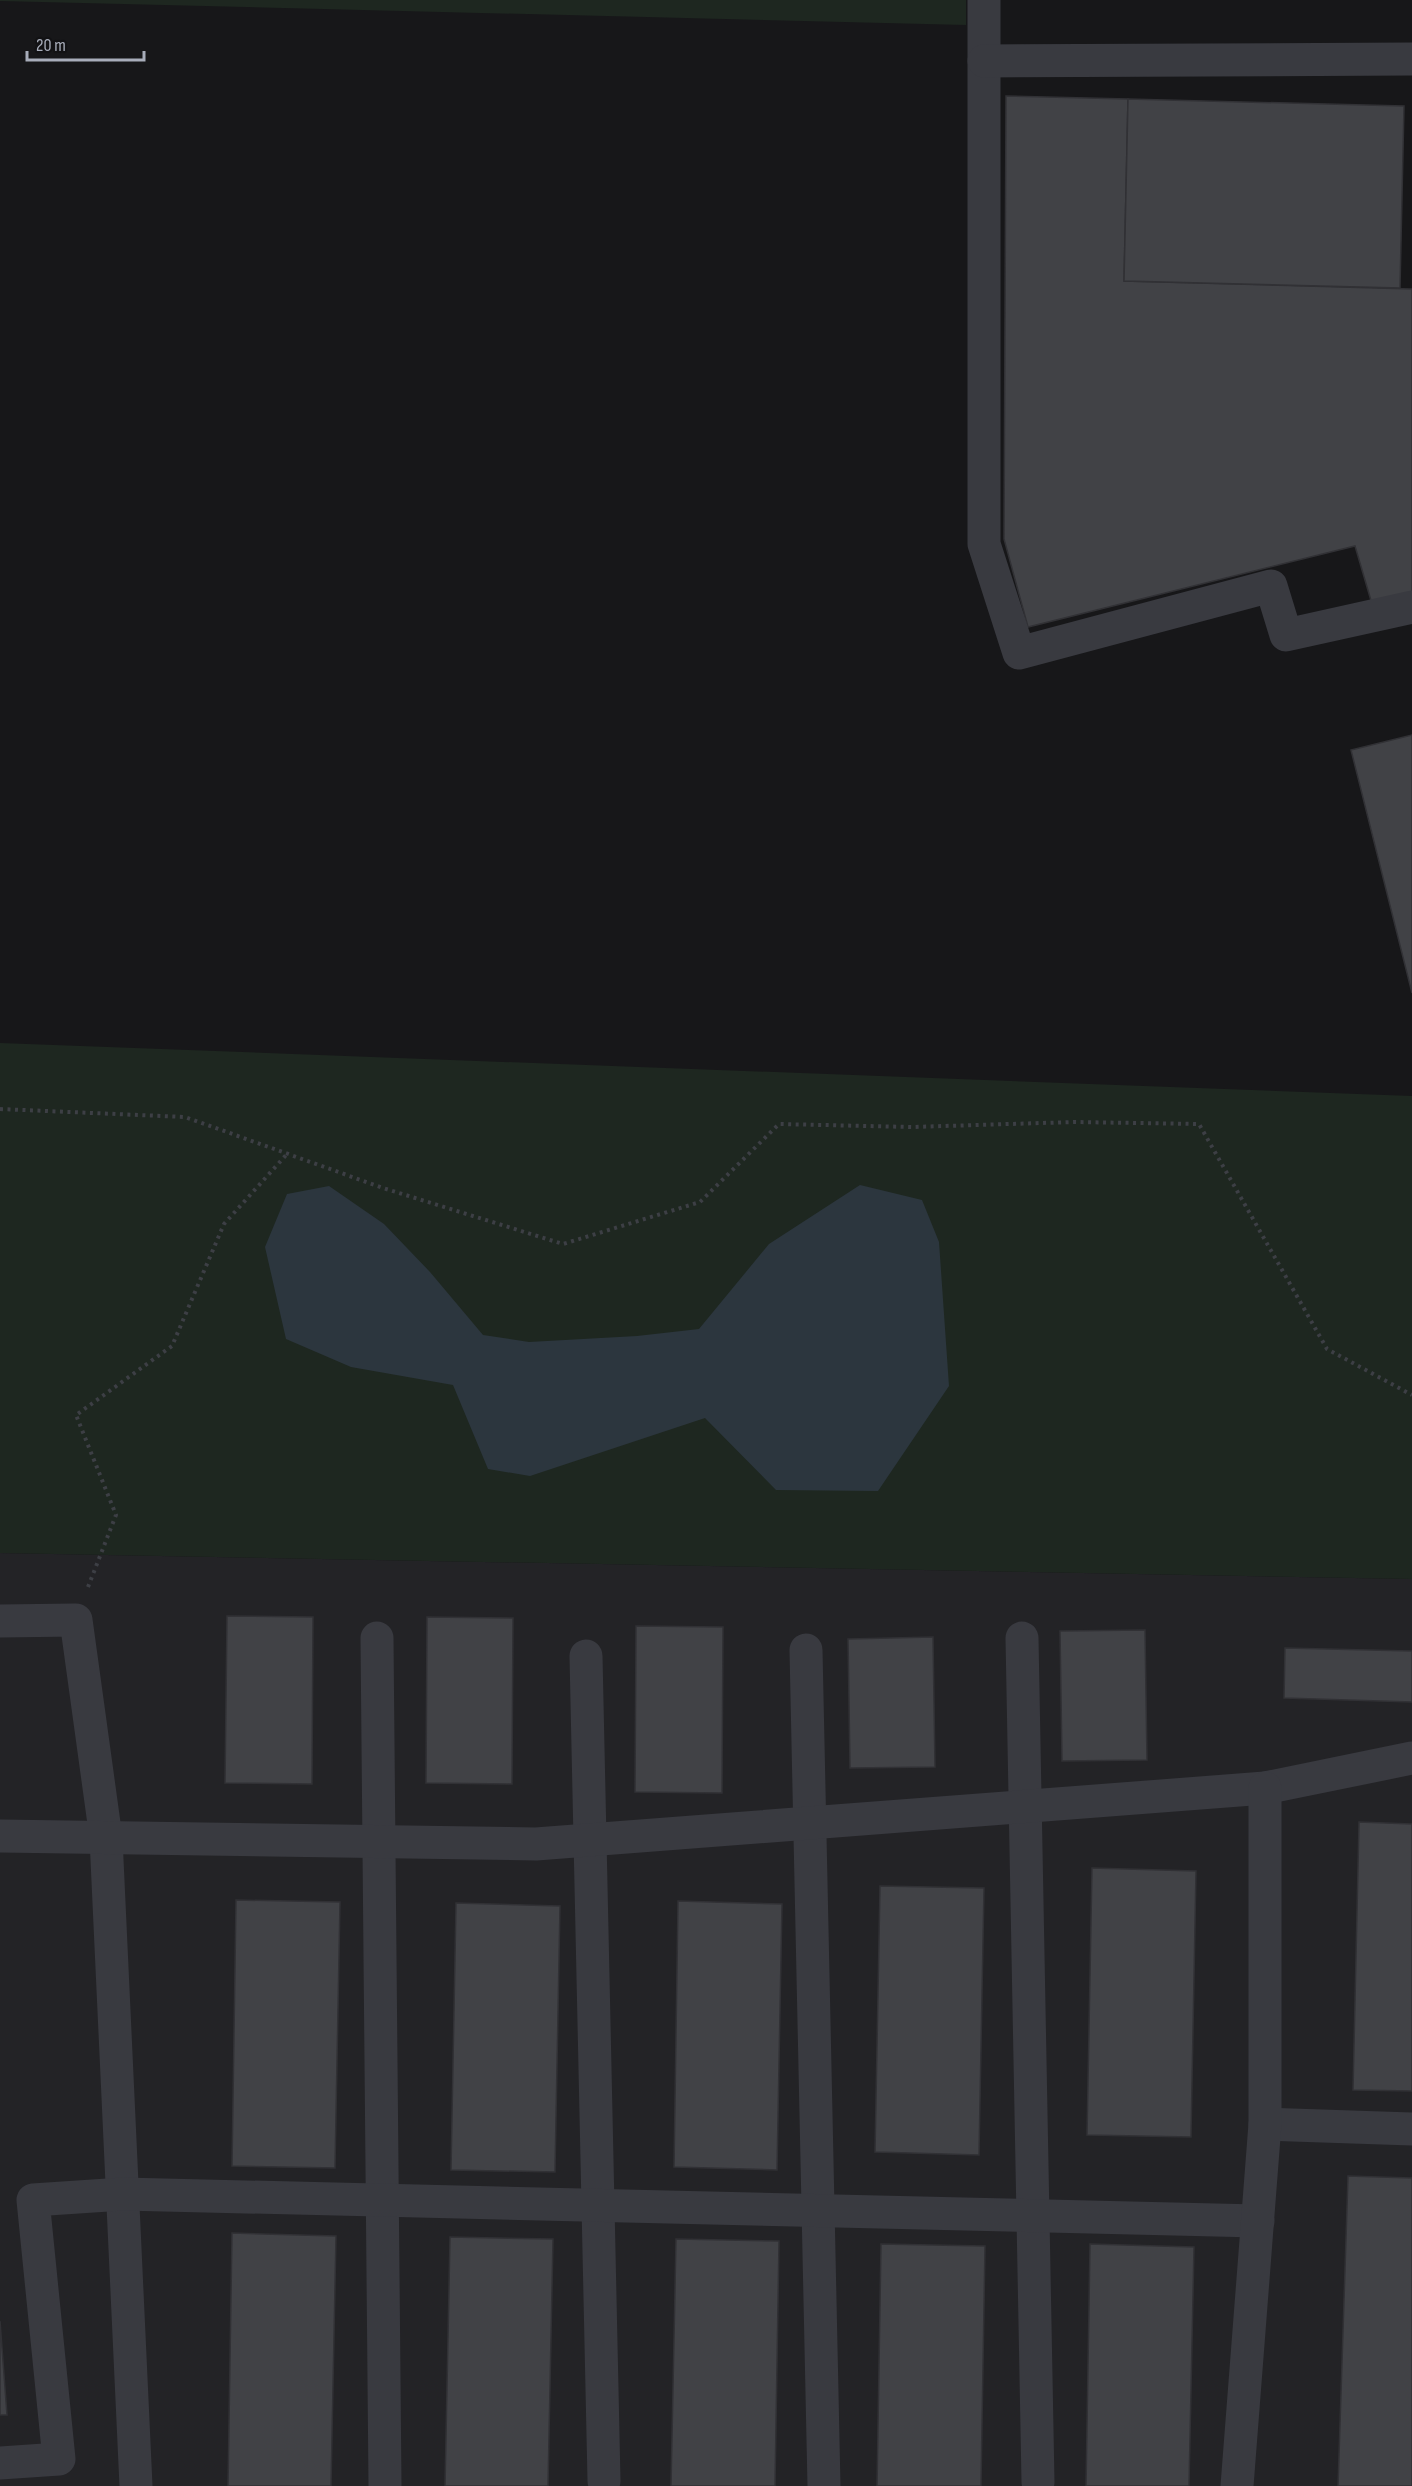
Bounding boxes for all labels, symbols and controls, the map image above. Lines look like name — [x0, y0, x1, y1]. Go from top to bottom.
scale bar — [27, 24, 144, 62]
text: 20 m — [36, 35, 66, 56]

